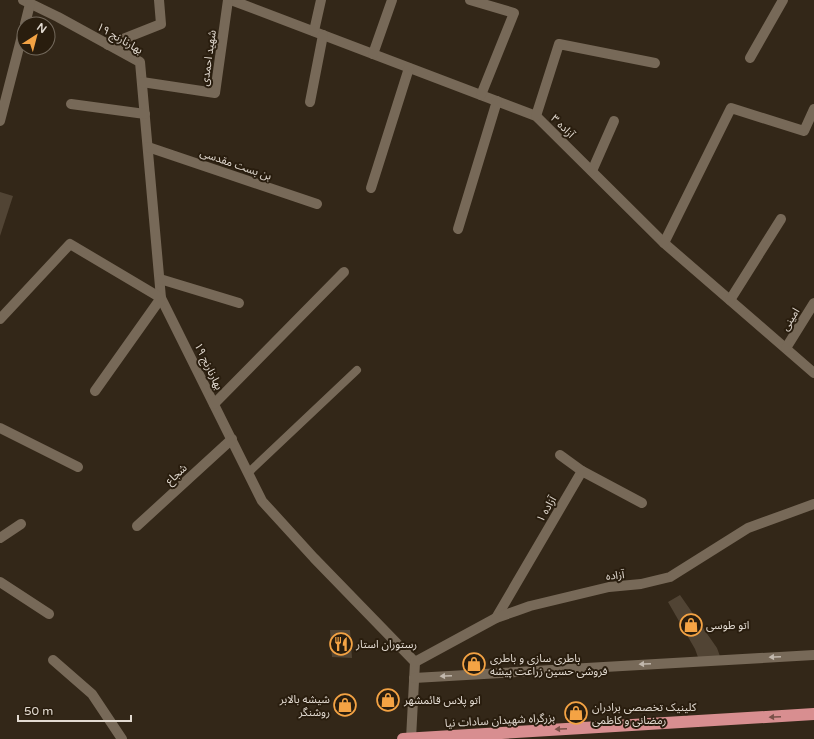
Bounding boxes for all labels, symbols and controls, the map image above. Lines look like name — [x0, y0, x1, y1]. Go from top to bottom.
north arrow — [16, 16, 56, 56]
text: N — [34, 20, 49, 36]
street label: بهارنارنج ۱۹ — [94, 20, 145, 58]
street label: شهید احمدی — [198, 29, 219, 87]
street label: آزاده ۳ — [548, 112, 578, 141]
street label: بن بست مقدسی — [198, 146, 273, 183]
street label: امینی — [778, 305, 802, 333]
street label: بهارنارنج ۱۹ — [191, 341, 226, 392]
street label: شجاع — [163, 461, 191, 488]
street label: آزاده ۱ — [534, 493, 559, 525]
street label: آزاده — [605, 568, 626, 583]
shop icon: اتو طوسی — [678, 612, 704, 638]
place label: اتو طوسی — [706, 619, 749, 632]
restaurant icon: رستوران استار — [328, 631, 354, 657]
place label: رستوران استار — [355, 638, 417, 651]
shop icon: باطری سازی و باطری فروشی حسین زراعت پیشه — [461, 651, 487, 677]
place label: باطری سازی و باطری فروشی حسین زراعت پیشه — [490, 652, 608, 679]
one-way arrow — [769, 653, 781, 660]
one-way arrow — [639, 661, 651, 668]
one-way arrow — [439, 673, 452, 679]
shop icon: اتو پلاس قائمشهر — [375, 687, 401, 713]
shop icon: شیشه بالابر روشنگر — [332, 692, 358, 718]
place label: شیشه بالابر روشنگر — [279, 693, 330, 719]
place label: اتو پلاس قائمشهر — [403, 694, 481, 708]
scale bar — [18, 697, 131, 723]
shop icon: کلینیک تخصصی برادران رمضانی و کاظمی — [563, 700, 589, 726]
place label: کلینیک تخصصی برادران رمضانی و کاظمی — [592, 701, 697, 727]
text: 50 m — [24, 704, 53, 718]
street label: بزرگراه شهیدان سادات نیا — [445, 711, 556, 730]
one-way arrow — [769, 713, 781, 720]
one-way arrow — [555, 726, 567, 733]

